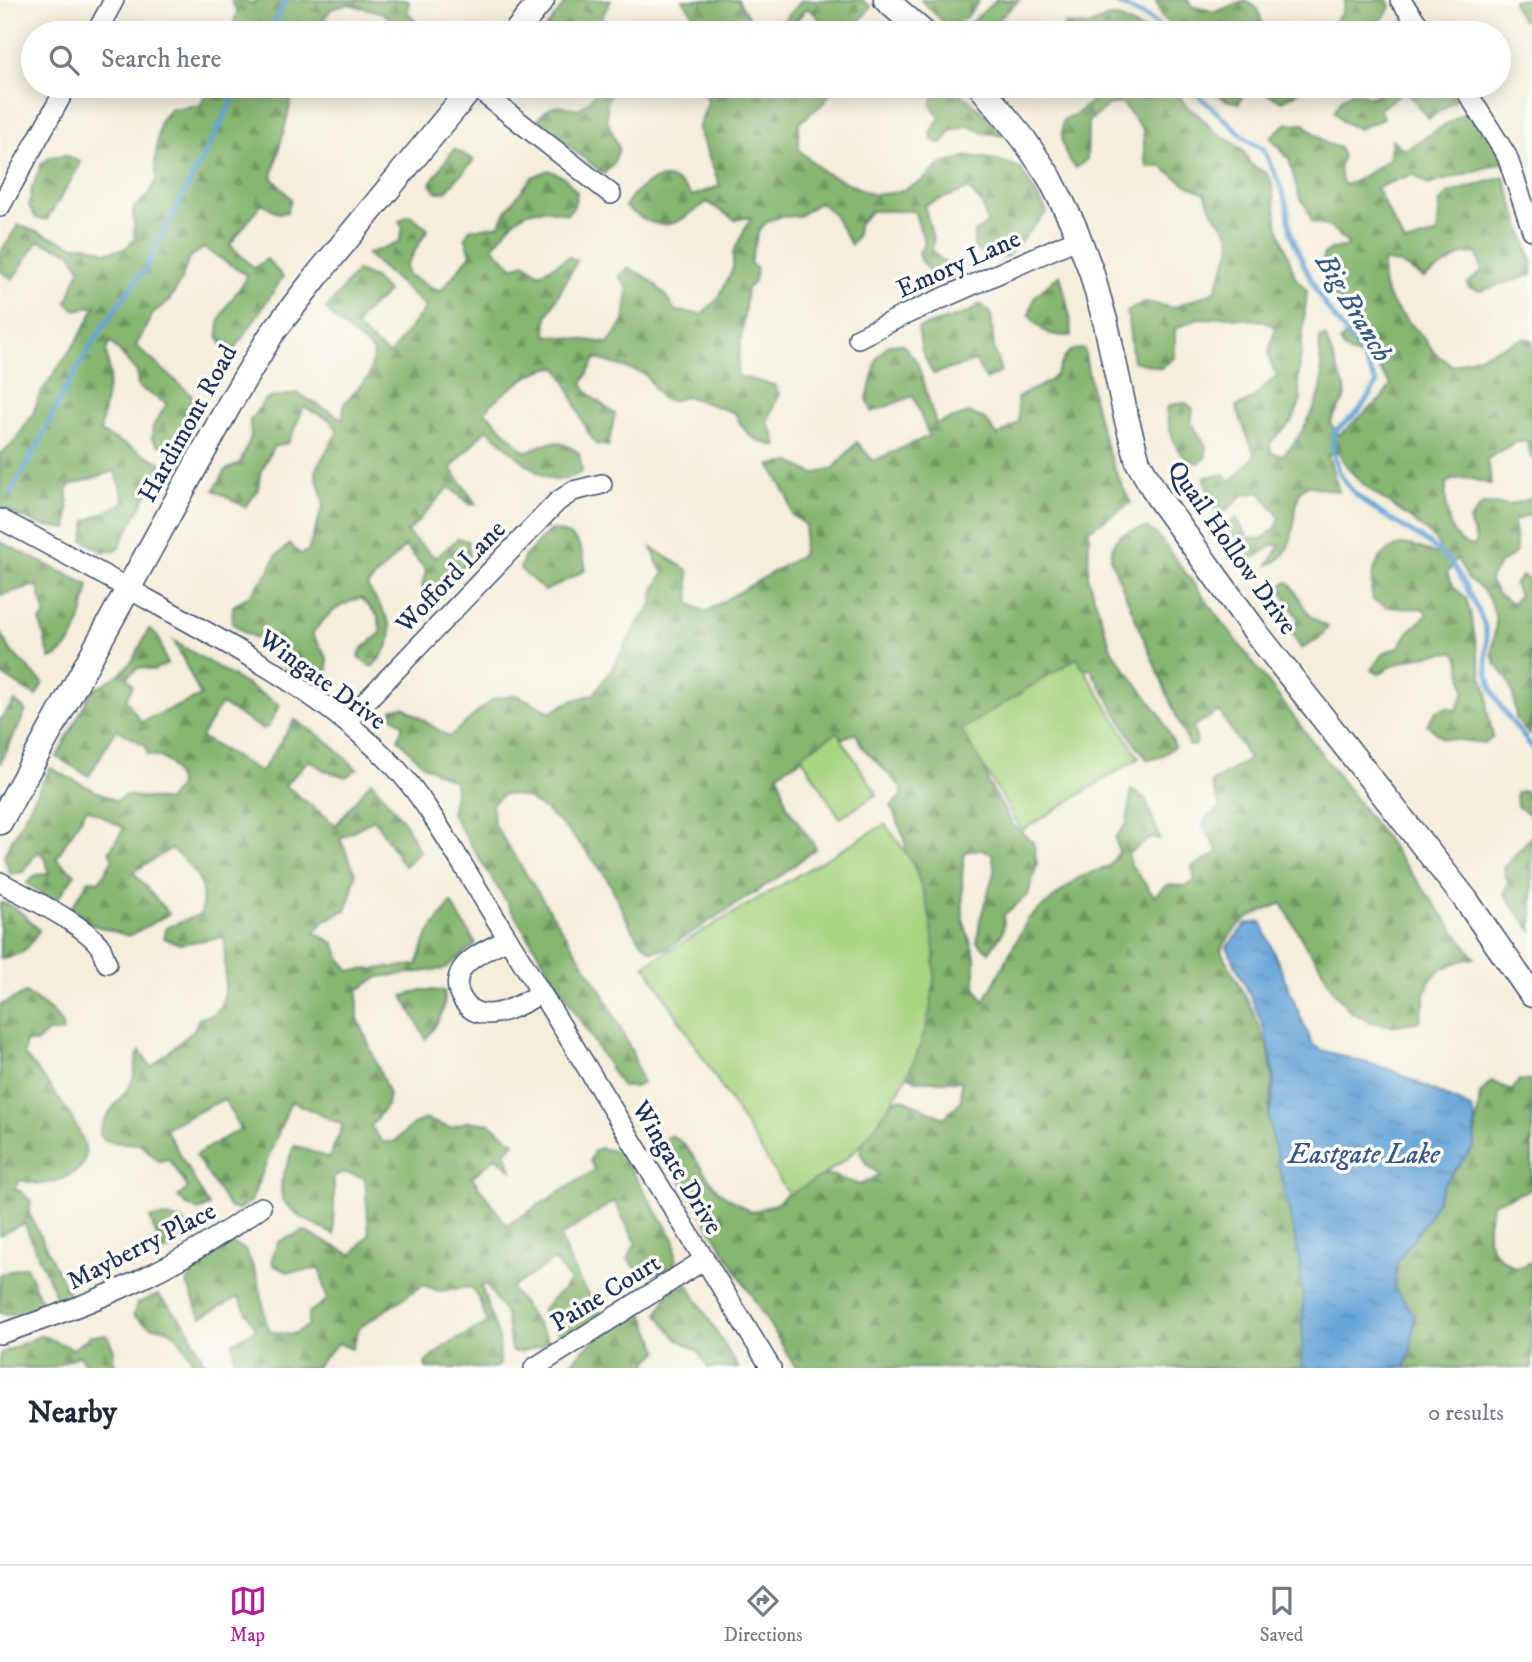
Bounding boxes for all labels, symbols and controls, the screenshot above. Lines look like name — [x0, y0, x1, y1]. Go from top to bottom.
search box — [21, 21, 1511, 98]
icon: search — [45, 41, 83, 79]
text: Search here — [101, 43, 221, 76]
street label: Emory Lane — [892, 222, 1026, 306]
water label: Big Branch — [1307, 246, 1400, 368]
street label: Hardimont Road — [131, 339, 245, 508]
street label: Quail Hollow Drive — [1159, 454, 1304, 641]
street label: Wofford Lane — [388, 514, 513, 641]
street label: Wingate Drive — [251, 622, 393, 738]
street label: Wingate Drive — [623, 1094, 730, 1241]
water label: Eastgate Lake — [1286, 1137, 1441, 1172]
street label: Mayberry Place — [62, 1195, 222, 1298]
street label: Paine Court — [545, 1247, 667, 1340]
text: Nearby — [28, 1395, 117, 1432]
text: 0 results — [1428, 1399, 1504, 1428]
tab: Map — [229, 1582, 267, 1647]
tab: Directions — [724, 1582, 803, 1647]
tab: Saved — [1260, 1582, 1303, 1647]

